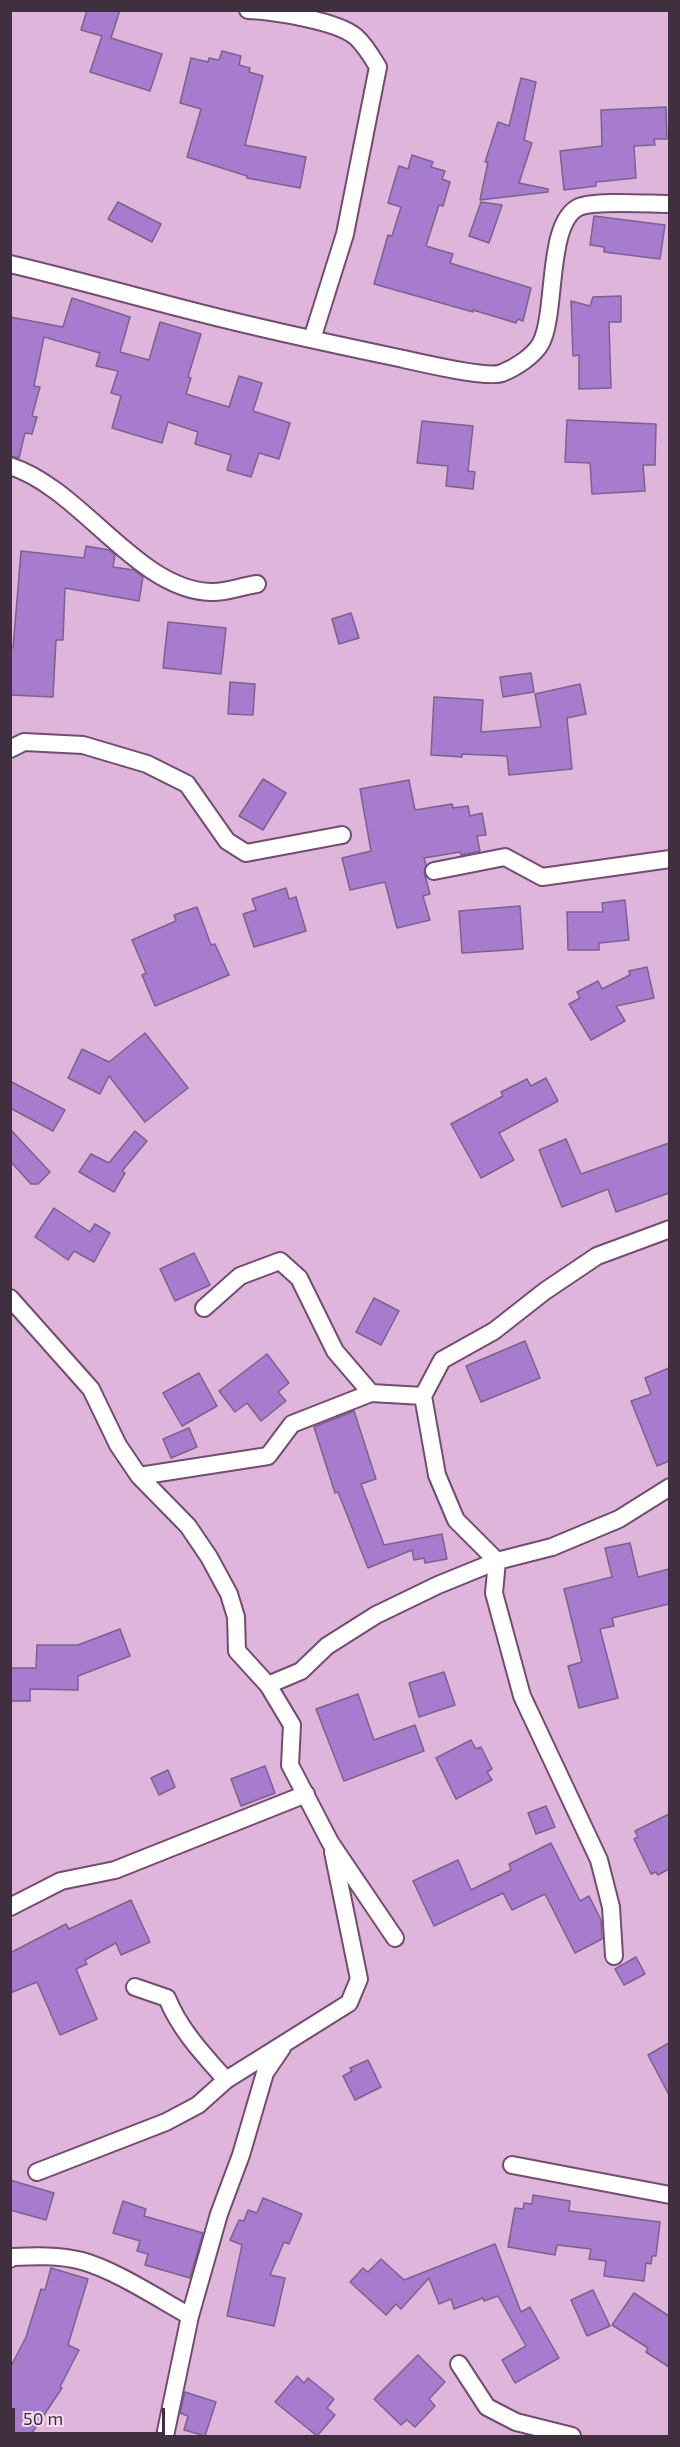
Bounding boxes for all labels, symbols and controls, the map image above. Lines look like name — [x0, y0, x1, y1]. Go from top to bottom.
scale bar — [15, 2396, 168, 2434]
text: 50 m — [23, 2407, 63, 2429]

